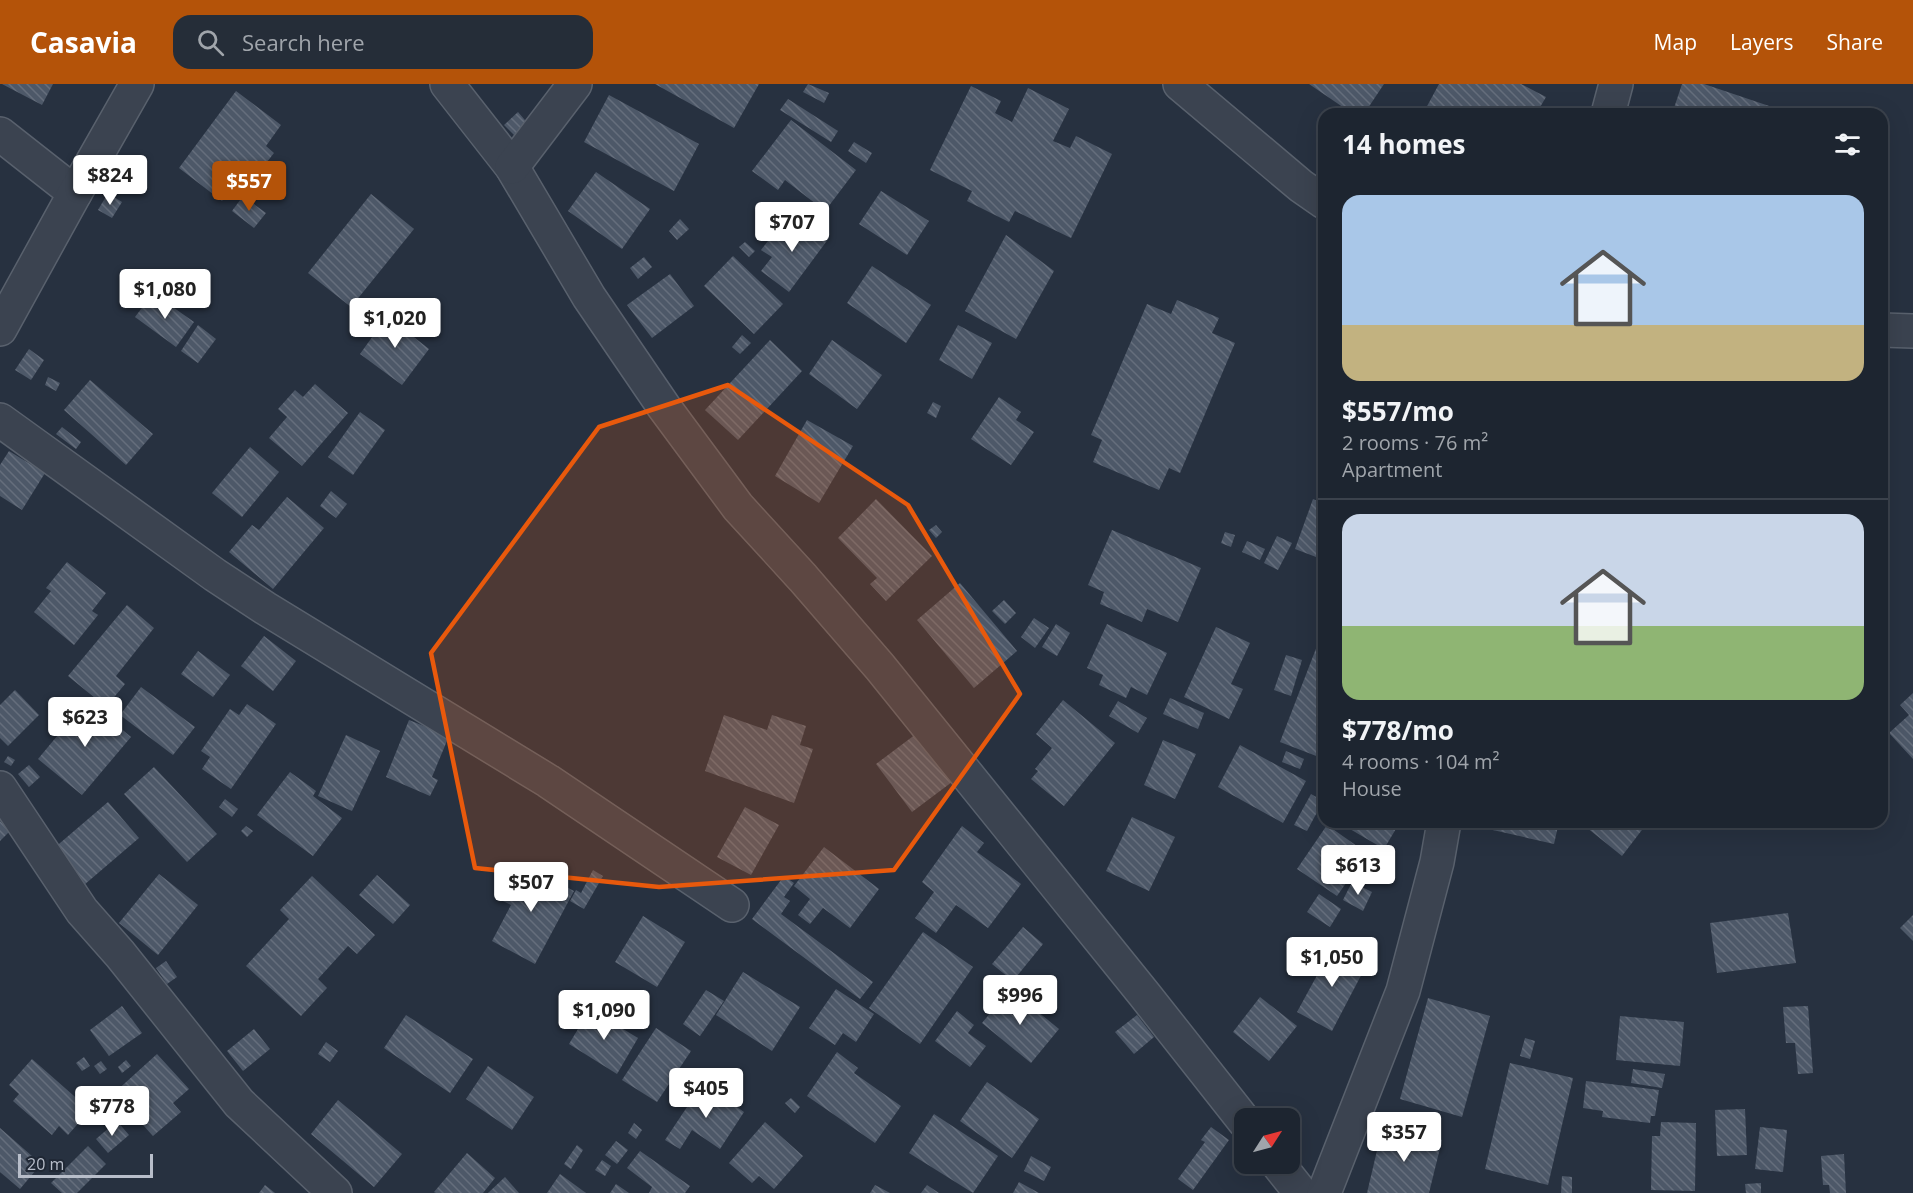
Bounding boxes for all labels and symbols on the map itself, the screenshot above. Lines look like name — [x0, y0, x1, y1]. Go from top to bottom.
pin: $824 — [74, 155, 146, 206]
pin: $557 — [213, 161, 285, 212]
pin: $707 — [756, 202, 828, 253]
pin: $1,080 — [116, 269, 214, 320]
pin: $1,020 — [346, 298, 444, 349]
pin: $623 — [49, 697, 121, 748]
pin: $613 — [1322, 845, 1394, 896]
pin: $507 — [495, 862, 567, 913]
pin: $1,050 — [1283, 937, 1381, 988]
pin: $996 — [984, 975, 1056, 1026]
pin: $1,090 — [555, 990, 653, 1041]
pin: $405 — [670, 1068, 742, 1119]
pin: $778 — [76, 1086, 148, 1137]
north arrow — [1234, 1108, 1300, 1174]
pin: $357 — [1368, 1112, 1440, 1163]
scale bar — [18, 1151, 153, 1178]

